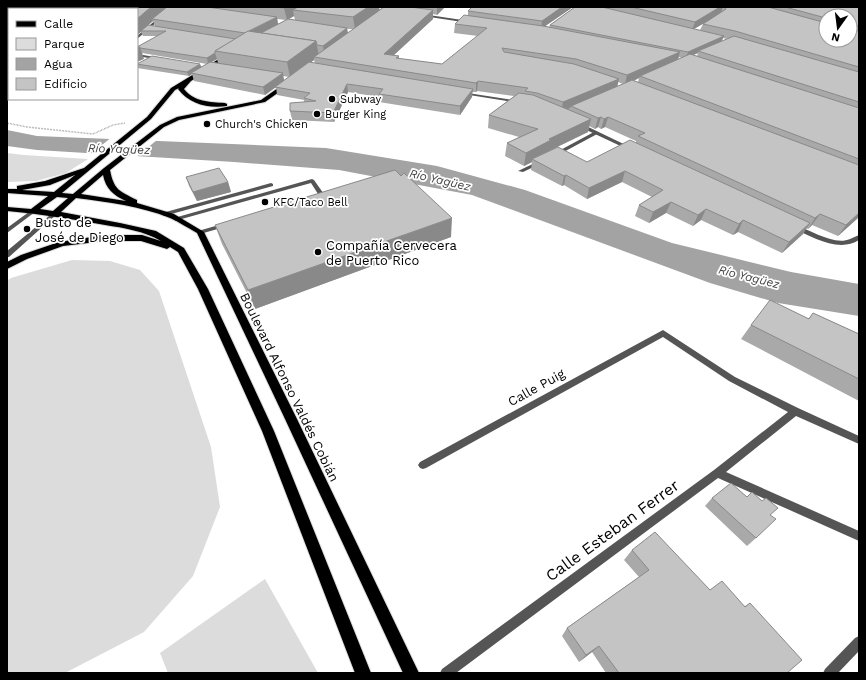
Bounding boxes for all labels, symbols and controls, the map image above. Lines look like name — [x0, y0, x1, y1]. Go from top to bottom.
legend — [8, 8, 138, 100]
north arrow — [818, 8, 858, 48]
text: Calle — [44, 17, 73, 31]
text: N — [830, 30, 841, 45]
text: Parque — [44, 37, 85, 51]
text: Agua — [44, 57, 73, 71]
text: Edificio — [44, 77, 87, 91]
place label: Subway — [340, 93, 381, 106]
marker: Subway — [327, 94, 337, 104]
place label: Burger King — [325, 108, 386, 121]
marker: Burger King — [312, 109, 322, 119]
place label: Church's Chicken — [215, 118, 308, 131]
marker: Church's Chicken — [202, 119, 212, 129]
water label: Río Yagüez — [88, 141, 151, 157]
water label: Río Yagüez — [408, 166, 473, 194]
place label: KFC/Taco Bell — [273, 196, 348, 209]
marker: KFC/Taco Bell — [260, 197, 270, 207]
place label: Busto de José de Diego — [35, 215, 124, 245]
marker: Busto de José de Diego — [22, 224, 32, 234]
place label: Compañía Cervecera de Puerto Rico — [326, 238, 458, 268]
marker: Compañía Cervecera de Puerto Rico — [313, 247, 323, 257]
water label: Río Yagüez — [717, 263, 782, 292]
street label: Boulevard Alfonso Valdés Cobián — [237, 290, 342, 484]
street label: Calle Puig — [505, 366, 567, 409]
street label: Calle Esteban Ferrer — [542, 475, 683, 585]

